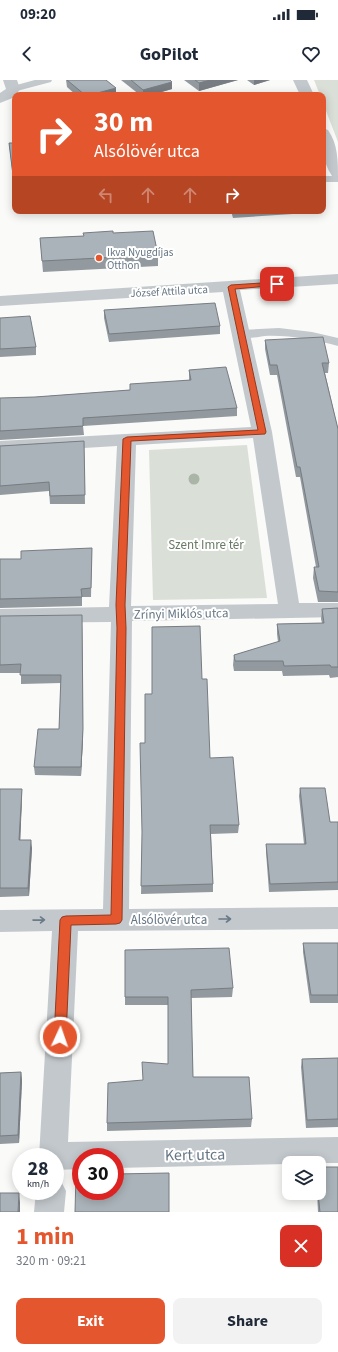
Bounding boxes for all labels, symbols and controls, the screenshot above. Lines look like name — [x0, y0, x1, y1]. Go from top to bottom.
text: 09:20 — [20, 4, 56, 25]
text: GoPilot — [140, 42, 198, 67]
icon: back — [16, 43, 38, 65]
icon: heart — [300, 43, 322, 65]
text: 30 m — [94, 102, 153, 142]
icon: right — [28, 108, 80, 160]
text: Alsólövér utca — [94, 139, 200, 164]
icon: left — [95, 184, 117, 206]
icon: ahead — [137, 184, 159, 206]
icon: ahead — [179, 184, 201, 206]
icon: right — [221, 184, 243, 206]
place label: Ikva Nyugdíjas Otthon — [107, 245, 174, 273]
marker: Ikva Nyugdíjas Otthon — [94, 253, 104, 263]
pin — [260, 267, 294, 301]
icon: arrive — [266, 273, 288, 295]
street label: József Attila utca — [130, 282, 208, 301]
park label: Szent Imre tér — [168, 536, 244, 554]
street label: Zrínyi Miklós utca — [133, 604, 229, 624]
street label: Alsólövér utca — [131, 911, 207, 929]
one-way arrow — [218, 915, 231, 923]
one-way arrow — [32, 916, 45, 924]
position arrow — [39, 1016, 81, 1058]
street label: Kert utca — [165, 1143, 225, 1167]
speed limit sign: 30 — [72, 1148, 124, 1200]
text: 28 — [27, 1155, 49, 1183]
map controls — [282, 1156, 326, 1200]
button: layers — [282, 1156, 326, 1200]
text: km/h — [27, 1177, 49, 1191]
text: 1 min — [16, 1219, 74, 1254]
button: close — [280, 1225, 322, 1267]
text: 320 m · 09:21 — [16, 1252, 86, 1270]
button: Exit — [16, 1298, 165, 1344]
button: Share — [173, 1298, 322, 1344]

